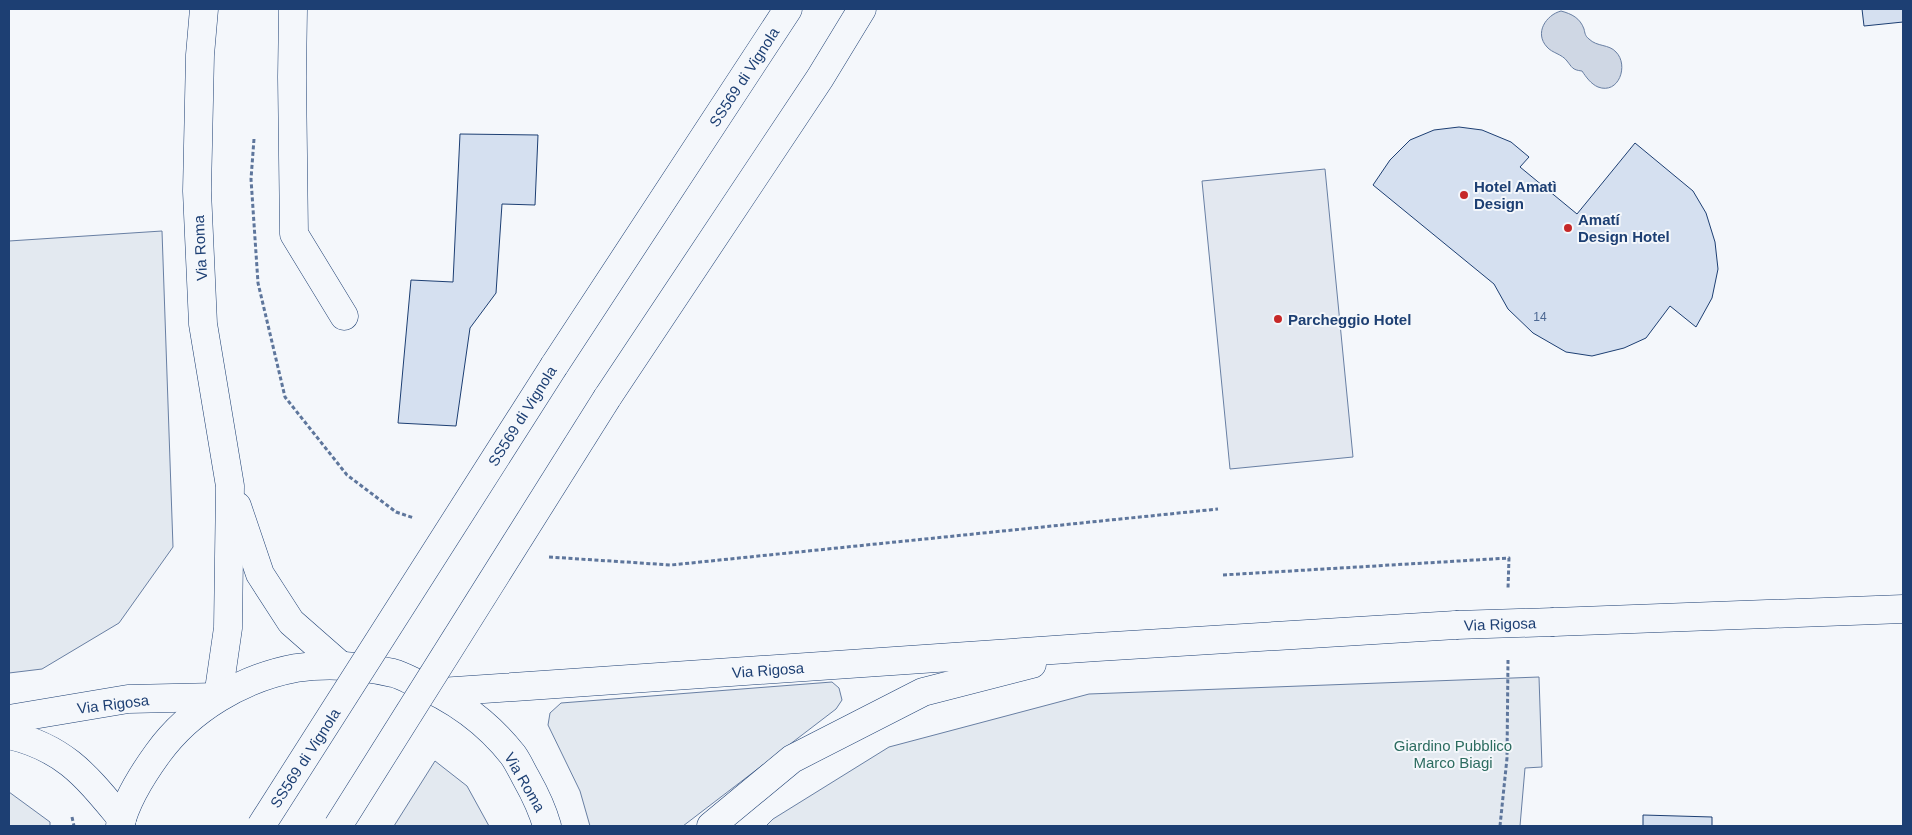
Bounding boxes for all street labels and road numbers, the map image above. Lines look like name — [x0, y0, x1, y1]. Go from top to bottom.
street label: SS569 di Vignola — [706, 24, 783, 130]
street label: Via Roma — [190, 214, 210, 281]
street label: SS569 di Vignola — [484, 362, 560, 469]
street label: Via Rigosa — [1464, 614, 1537, 634]
street label: Via Rigosa — [731, 659, 805, 681]
street label: Via Rigosa — [76, 691, 151, 717]
street label: SS569 di Vignola — [267, 705, 344, 811]
street label: Via Roma — [501, 749, 549, 815]

